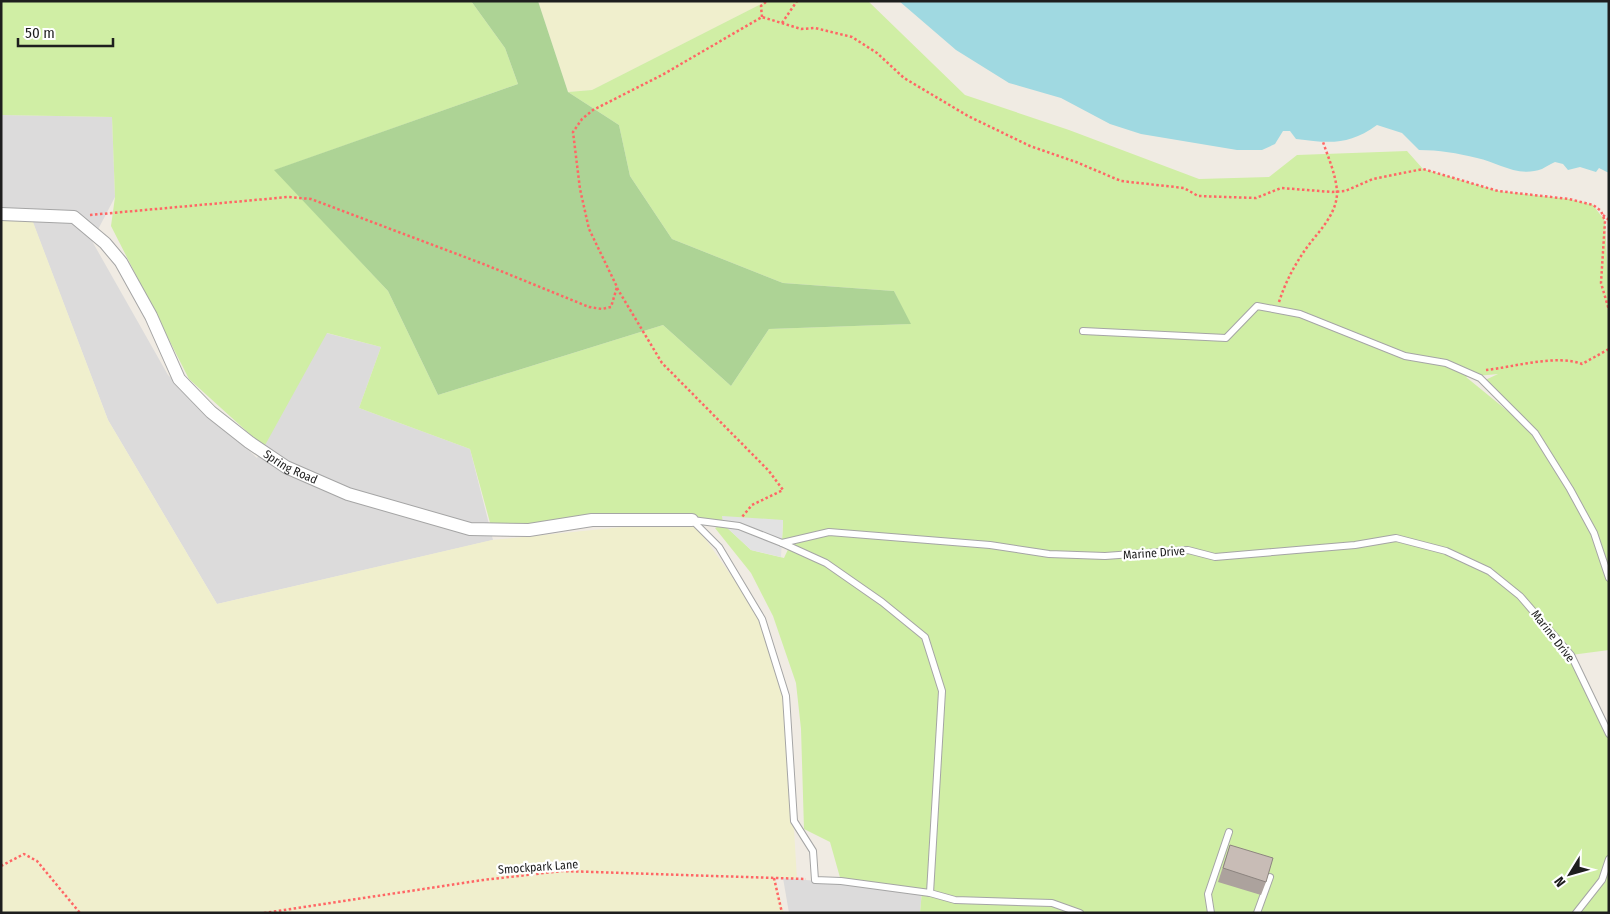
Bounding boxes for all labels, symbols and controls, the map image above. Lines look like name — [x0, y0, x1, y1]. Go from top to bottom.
scale bar — [18, 15, 112, 47]
text: 50 m — [25, 24, 55, 42]
street label: Spring Road — [261, 447, 320, 487]
street label: Marine Drive — [1123, 544, 1186, 562]
street label: Marine Drive — [1528, 607, 1578, 665]
north arrow — [1545, 849, 1595, 899]
street label: Smockpark Lane — [497, 857, 579, 877]
text: N — [1551, 873, 1569, 890]

